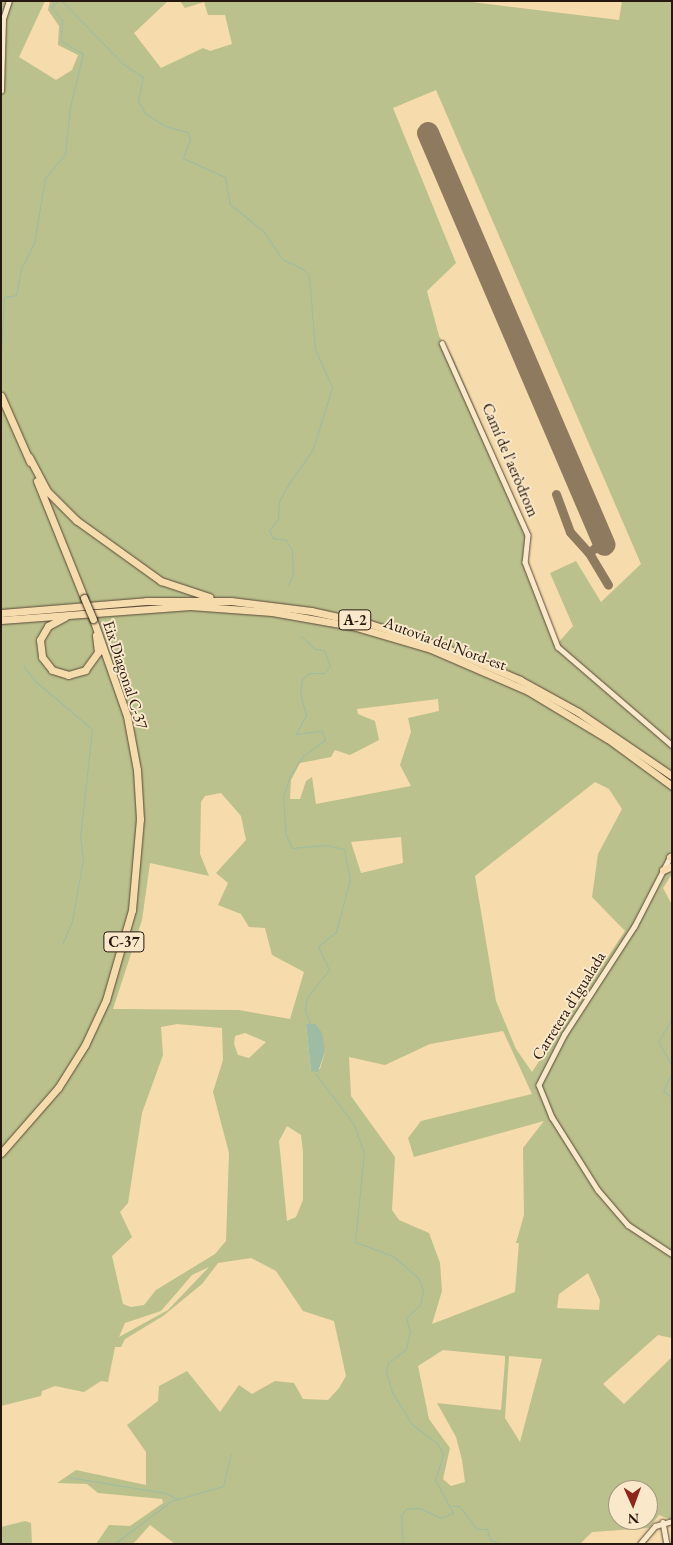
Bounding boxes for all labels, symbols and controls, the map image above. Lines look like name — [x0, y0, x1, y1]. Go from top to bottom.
street label: Camí de l'aeròdrom — [477, 400, 543, 520]
road number: A-2 — [338, 608, 372, 632]
street label: Autovia del Nord-est — [381, 613, 509, 675]
street label: Eix Diagonal C-37 — [98, 618, 152, 732]
road number: C-37 — [103, 930, 145, 954]
street label: Carretera d'Igualada — [528, 948, 610, 1064]
north arrow — [608, 1480, 658, 1530]
text: N — [628, 1510, 639, 1528]

